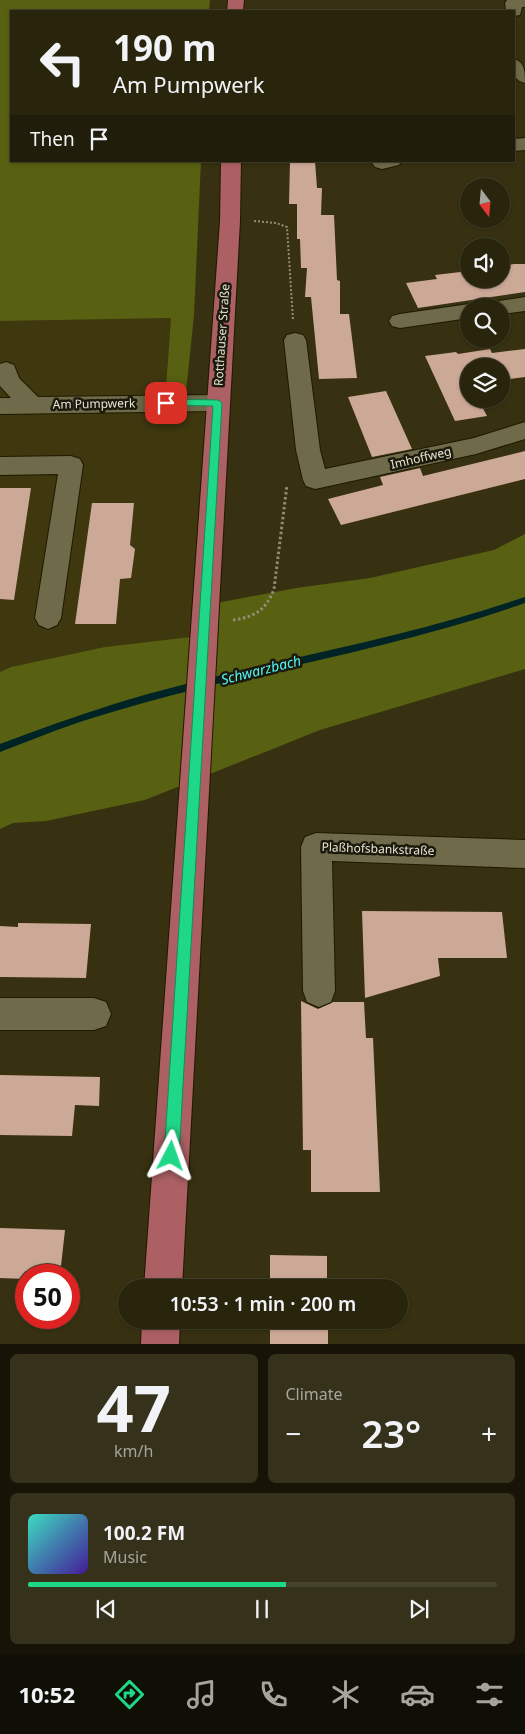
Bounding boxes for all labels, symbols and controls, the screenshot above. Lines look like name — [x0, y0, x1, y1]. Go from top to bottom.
text: 190 m — [113, 24, 216, 71]
icon: left — [30, 30, 95, 95]
text: Am Pumpwerk — [113, 69, 264, 99]
icon: arrive — [85, 125, 113, 153]
text: Then — [30, 126, 75, 152]
north arrow — [460, 178, 510, 228]
map controls — [460, 178, 510, 408]
button: sound — [460, 238, 510, 288]
street label: Rotthauser Straße — [209, 283, 234, 387]
button: search — [460, 298, 510, 348]
button: layers — [460, 358, 510, 408]
pin — [145, 382, 187, 424]
icon: arrive — [152, 389, 180, 417]
street label: Am Pumpwerk — [53, 394, 136, 413]
street label: Imhoffweg — [389, 442, 453, 473]
water label: Schwarzbach — [219, 650, 303, 689]
street label: Plaßhofsbankstraße — [321, 838, 435, 859]
position arrow — [144, 1129, 196, 1181]
speed limit sign: 50 — [15, 1264, 80, 1329]
text: 10:53 · 1 min · 200 m — [170, 1291, 356, 1317]
text: 47 — [97, 1363, 171, 1451]
text: Climate — [286, 1383, 343, 1405]
text: 23° — [361, 1407, 421, 1459]
text: − — [286, 1414, 302, 1452]
text: + — [481, 1414, 497, 1452]
text: km/h — [114, 1440, 153, 1462]
text: 100.2 FM — [103, 1520, 185, 1546]
text: Music — [103, 1546, 147, 1568]
icon: previous — [92, 1595, 120, 1623]
icon: pause — [248, 1595, 276, 1623]
icon: next — [405, 1595, 433, 1623]
icon: directions — [112, 1677, 147, 1712]
icon: music — [184, 1677, 219, 1712]
icon: phone — [256, 1677, 291, 1712]
icon: climate — [328, 1677, 363, 1712]
icon: car — [400, 1677, 435, 1712]
icon: filters — [472, 1677, 507, 1712]
text: 10:52 — [18, 1679, 75, 1709]

